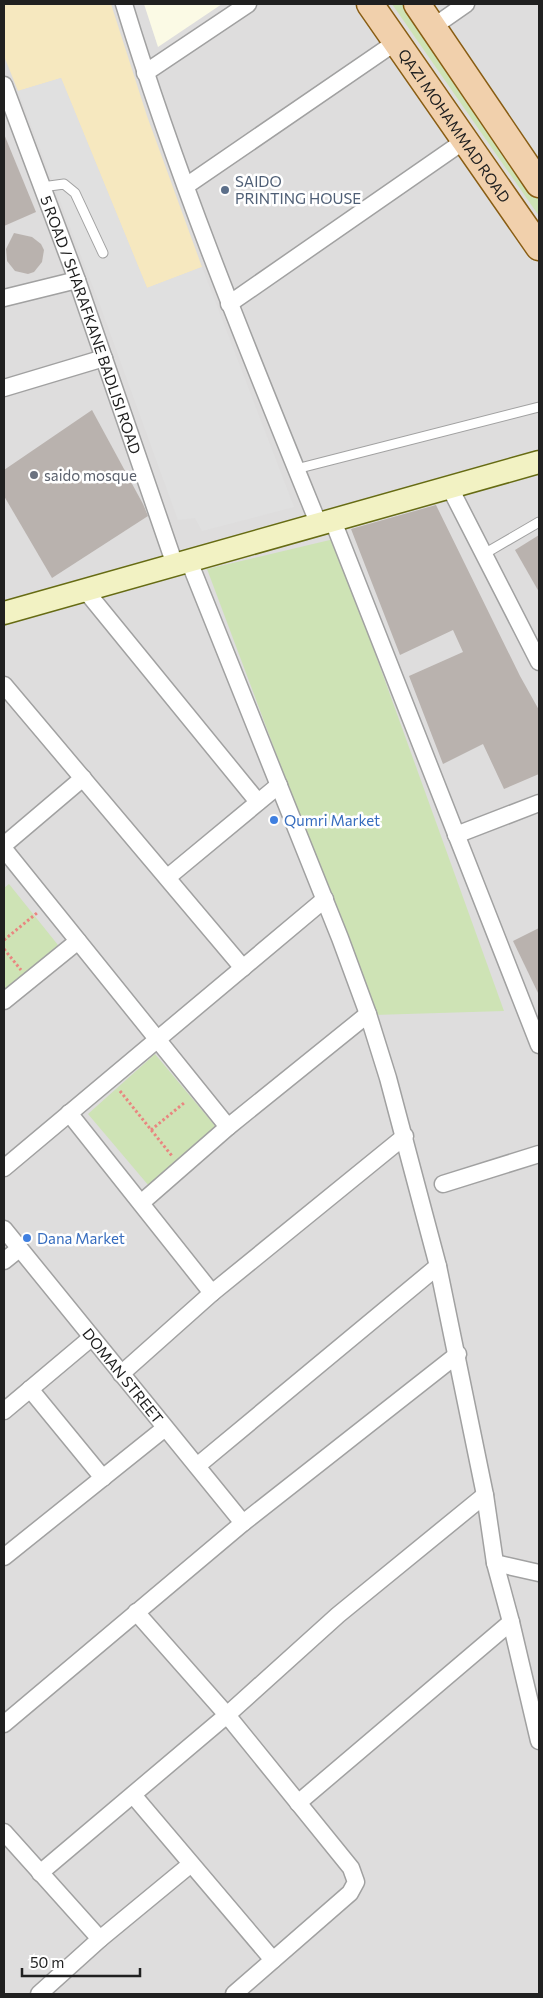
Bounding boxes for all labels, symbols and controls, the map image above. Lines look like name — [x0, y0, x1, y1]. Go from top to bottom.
street label: QAZI MOHAMMAD ROAD — [395, 45, 514, 206]
place label: SAIDO PRINTING HOUSE — [235, 172, 361, 207]
marker: SAIDO PRINTING HOUSE — [219, 184, 231, 196]
street label: 5 ROAD / SHARAFKANE BADLISI ROAD — [37, 193, 145, 456]
place label: saido mosque — [44, 466, 137, 484]
marker: saido mosque — [28, 469, 40, 481]
place label: Qumri Market — [284, 811, 380, 829]
marker: Qumri Market — [268, 814, 280, 826]
place label: Dana Market — [37, 1229, 125, 1247]
marker: Dana Market — [21, 1232, 33, 1244]
street label: DOMAN STREET — [79, 1324, 168, 1427]
scale bar — [22, 1946, 140, 1978]
text: 50 m — [30, 1953, 64, 1971]

